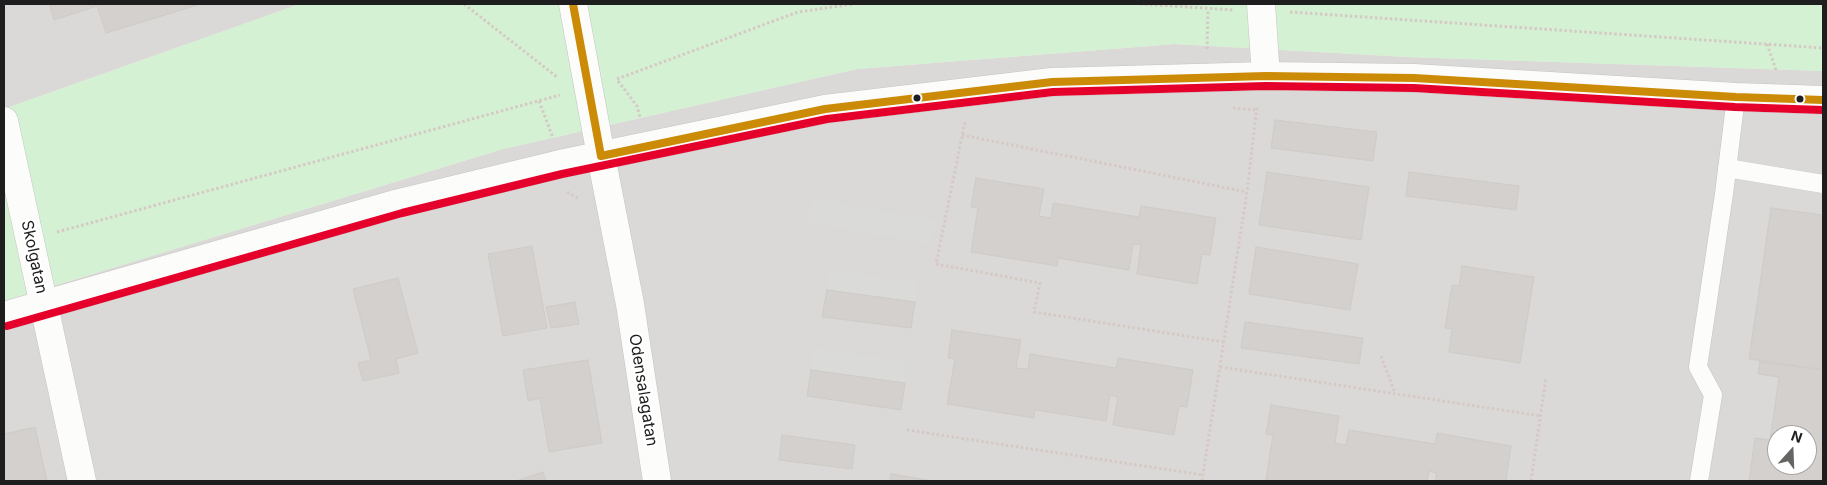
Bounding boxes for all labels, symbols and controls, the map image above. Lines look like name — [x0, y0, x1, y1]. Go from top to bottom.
unlabelled marker — [912, 93, 922, 103]
unlabelled marker — [1795, 94, 1805, 104]
street label: Skolgatan — [17, 218, 51, 296]
street label: Odensalagatan — [625, 332, 661, 448]
north arrow — [1767, 425, 1817, 475]
text: N — [1789, 427, 1805, 446]

